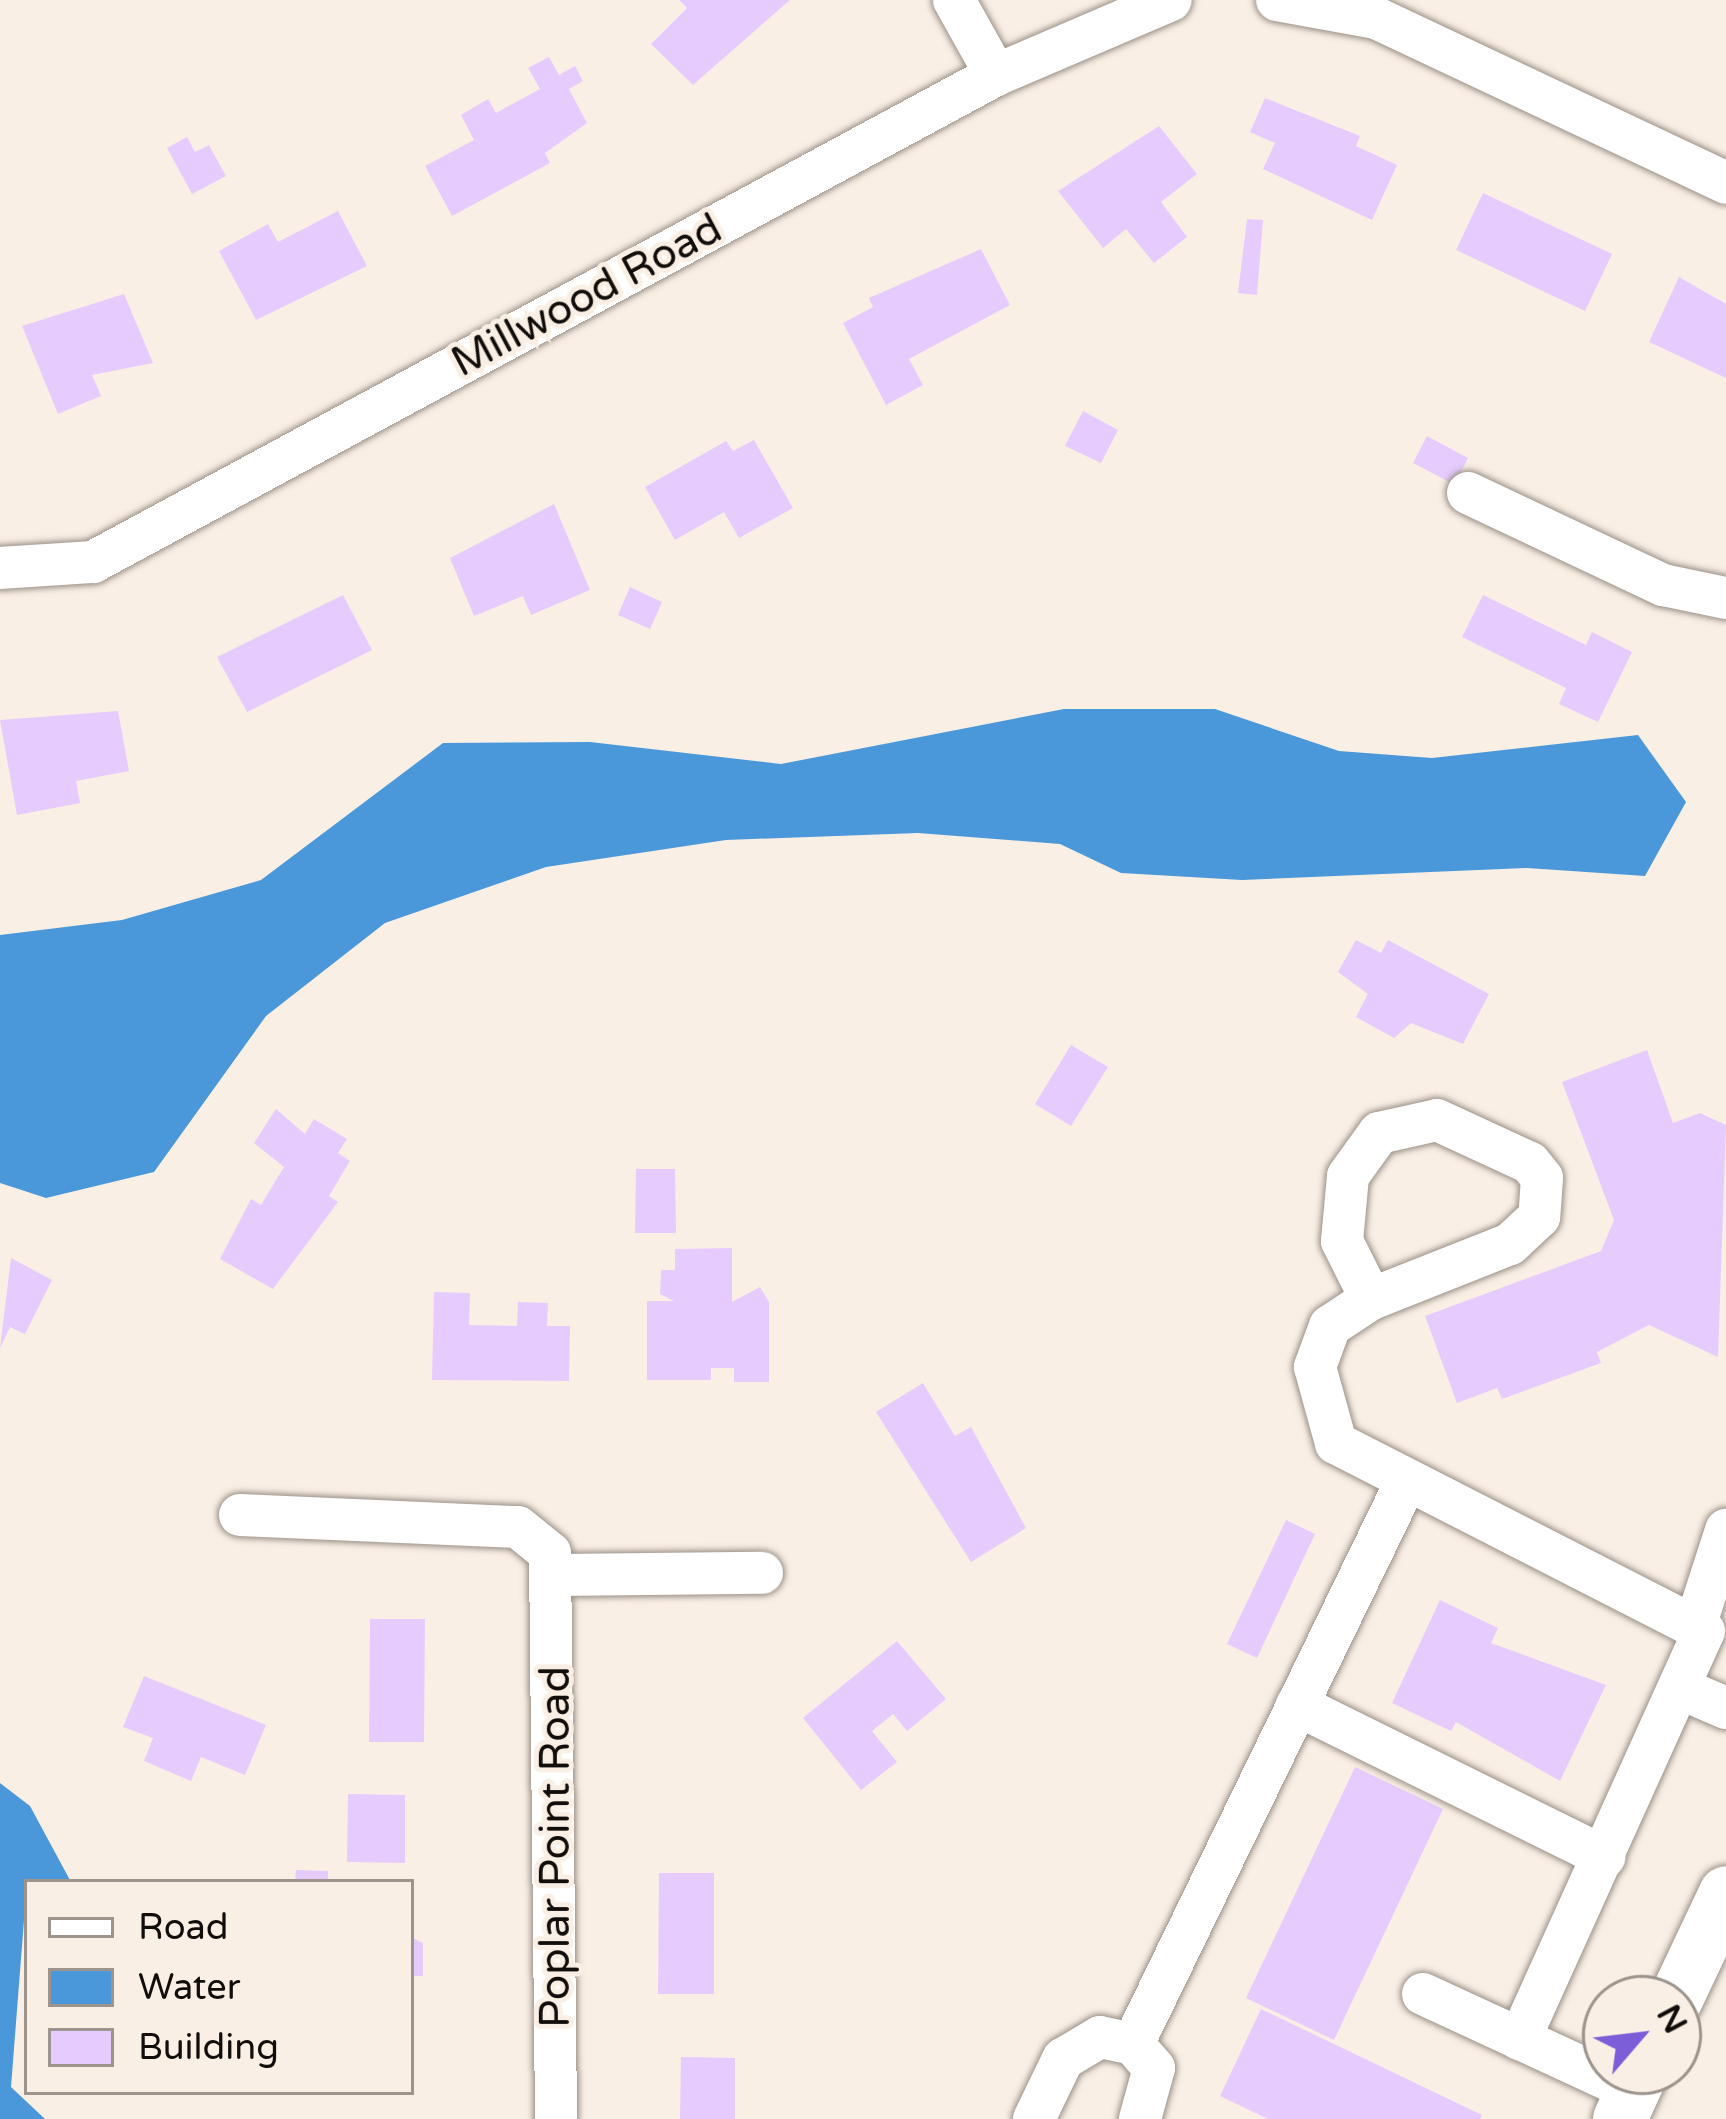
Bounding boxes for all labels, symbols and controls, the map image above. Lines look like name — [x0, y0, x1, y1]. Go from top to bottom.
street label: Millwood Road — [443, 204, 731, 388]
street label: Poplar Point Road — [531, 1666, 581, 2028]
legend — [24, 1879, 414, 2095]
text: Road — [138, 1906, 228, 1949]
text: Water — [138, 1966, 240, 2009]
north arrow — [1582, 1975, 1702, 2095]
text: N — [1648, 1998, 1695, 2040]
text: Building — [138, 2026, 279, 2069]

